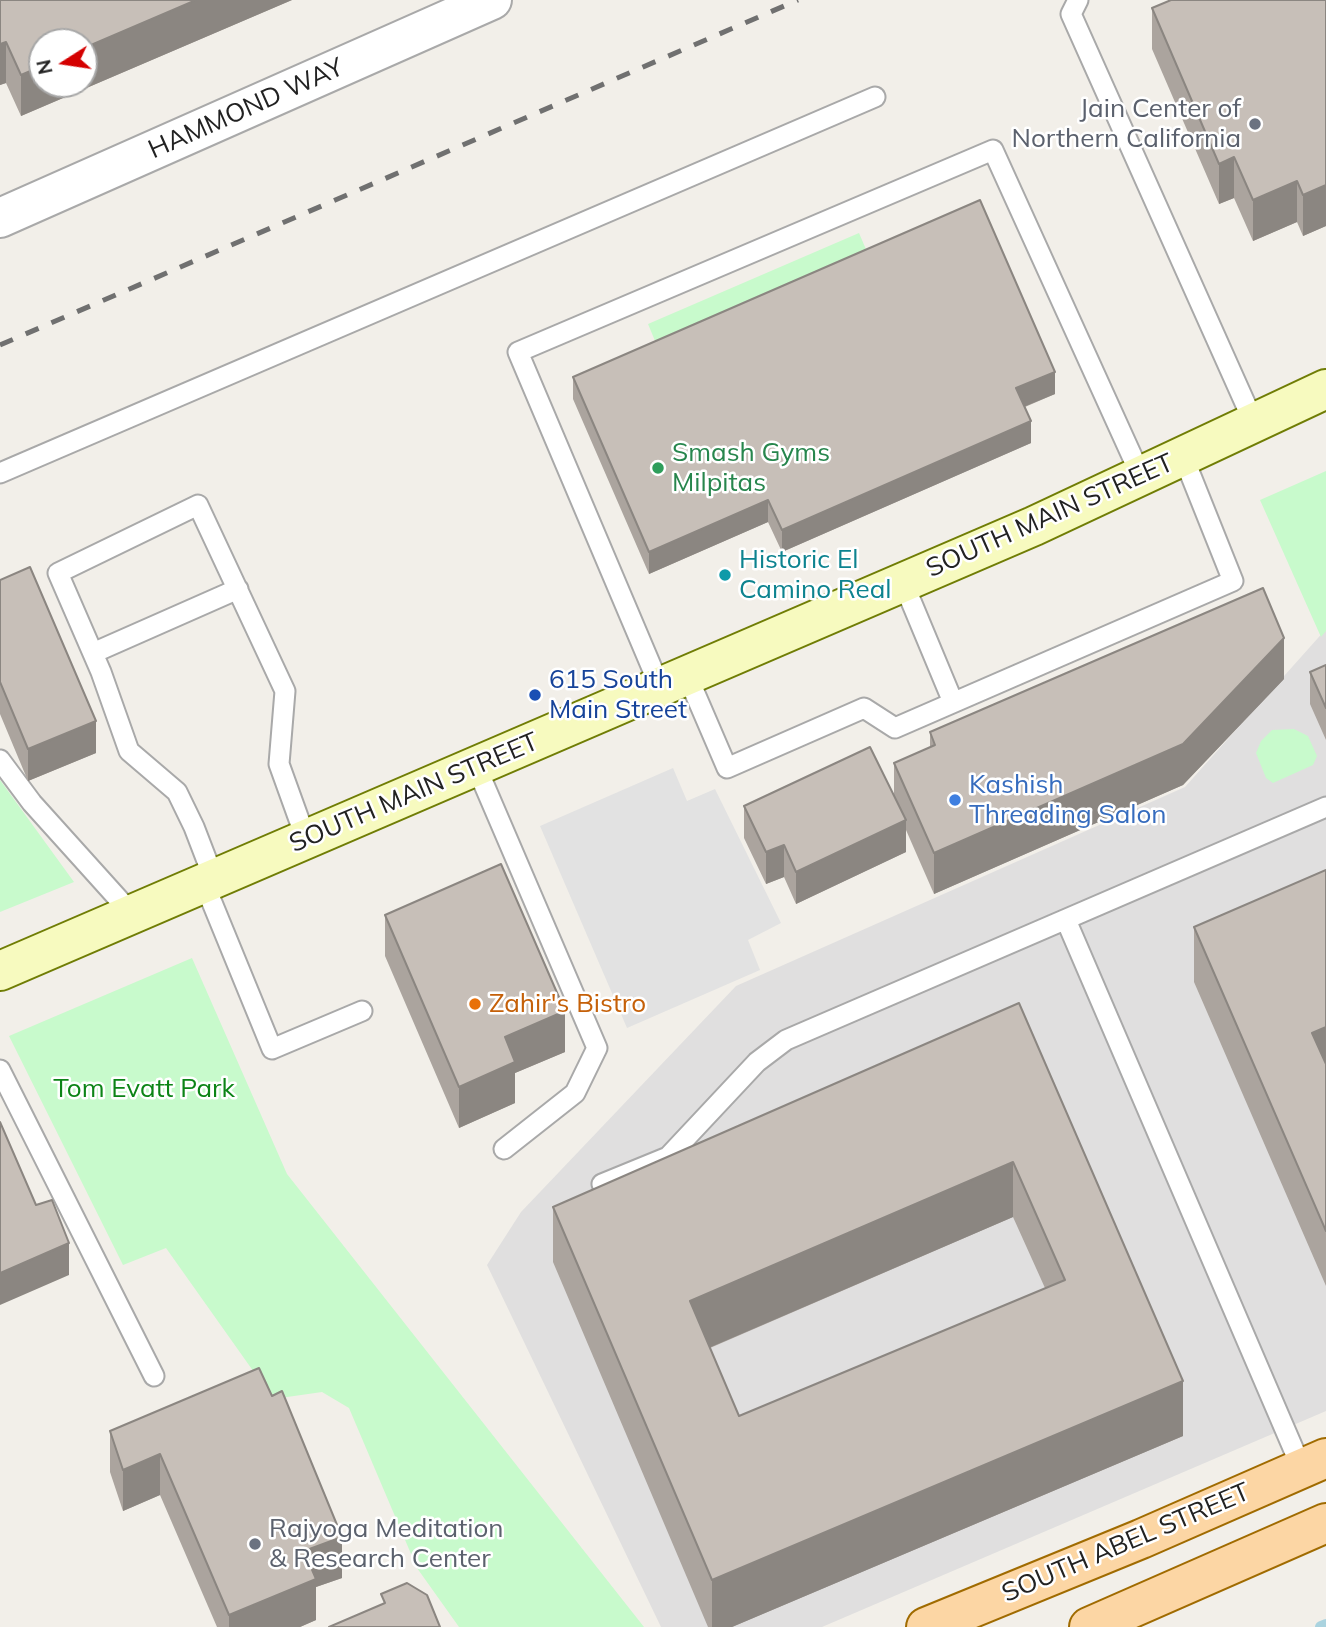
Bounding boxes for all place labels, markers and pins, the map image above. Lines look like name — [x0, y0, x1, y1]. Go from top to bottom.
place label: Jain Center of Northern California — [1012, 93, 1241, 154]
marker: Jain Center of Northern California — [1247, 116, 1263, 132]
place label: Smash Gyms Milpitas — [672, 437, 830, 498]
marker: Smash Gyms Milpitas — [650, 460, 666, 476]
place label: Historic El Camino Real — [739, 544, 891, 606]
marker: Historic El Camino Real — [717, 567, 733, 583]
place label: 615 South Main Street — [549, 664, 687, 726]
marker: 615 South Main Street — [527, 687, 543, 703]
place label: Kashish Threading Salon — [969, 769, 1167, 830]
marker: Kashish Threading Salon — [947, 792, 963, 808]
place label: Zahir's Bistro — [489, 988, 646, 1020]
marker: Zahir's Bistro — [467, 996, 483, 1012]
place label: Rajyoga Meditation & Research Center — [269, 1513, 504, 1574]
marker: Rajyoga Meditation & Research Center — [247, 1536, 263, 1552]

